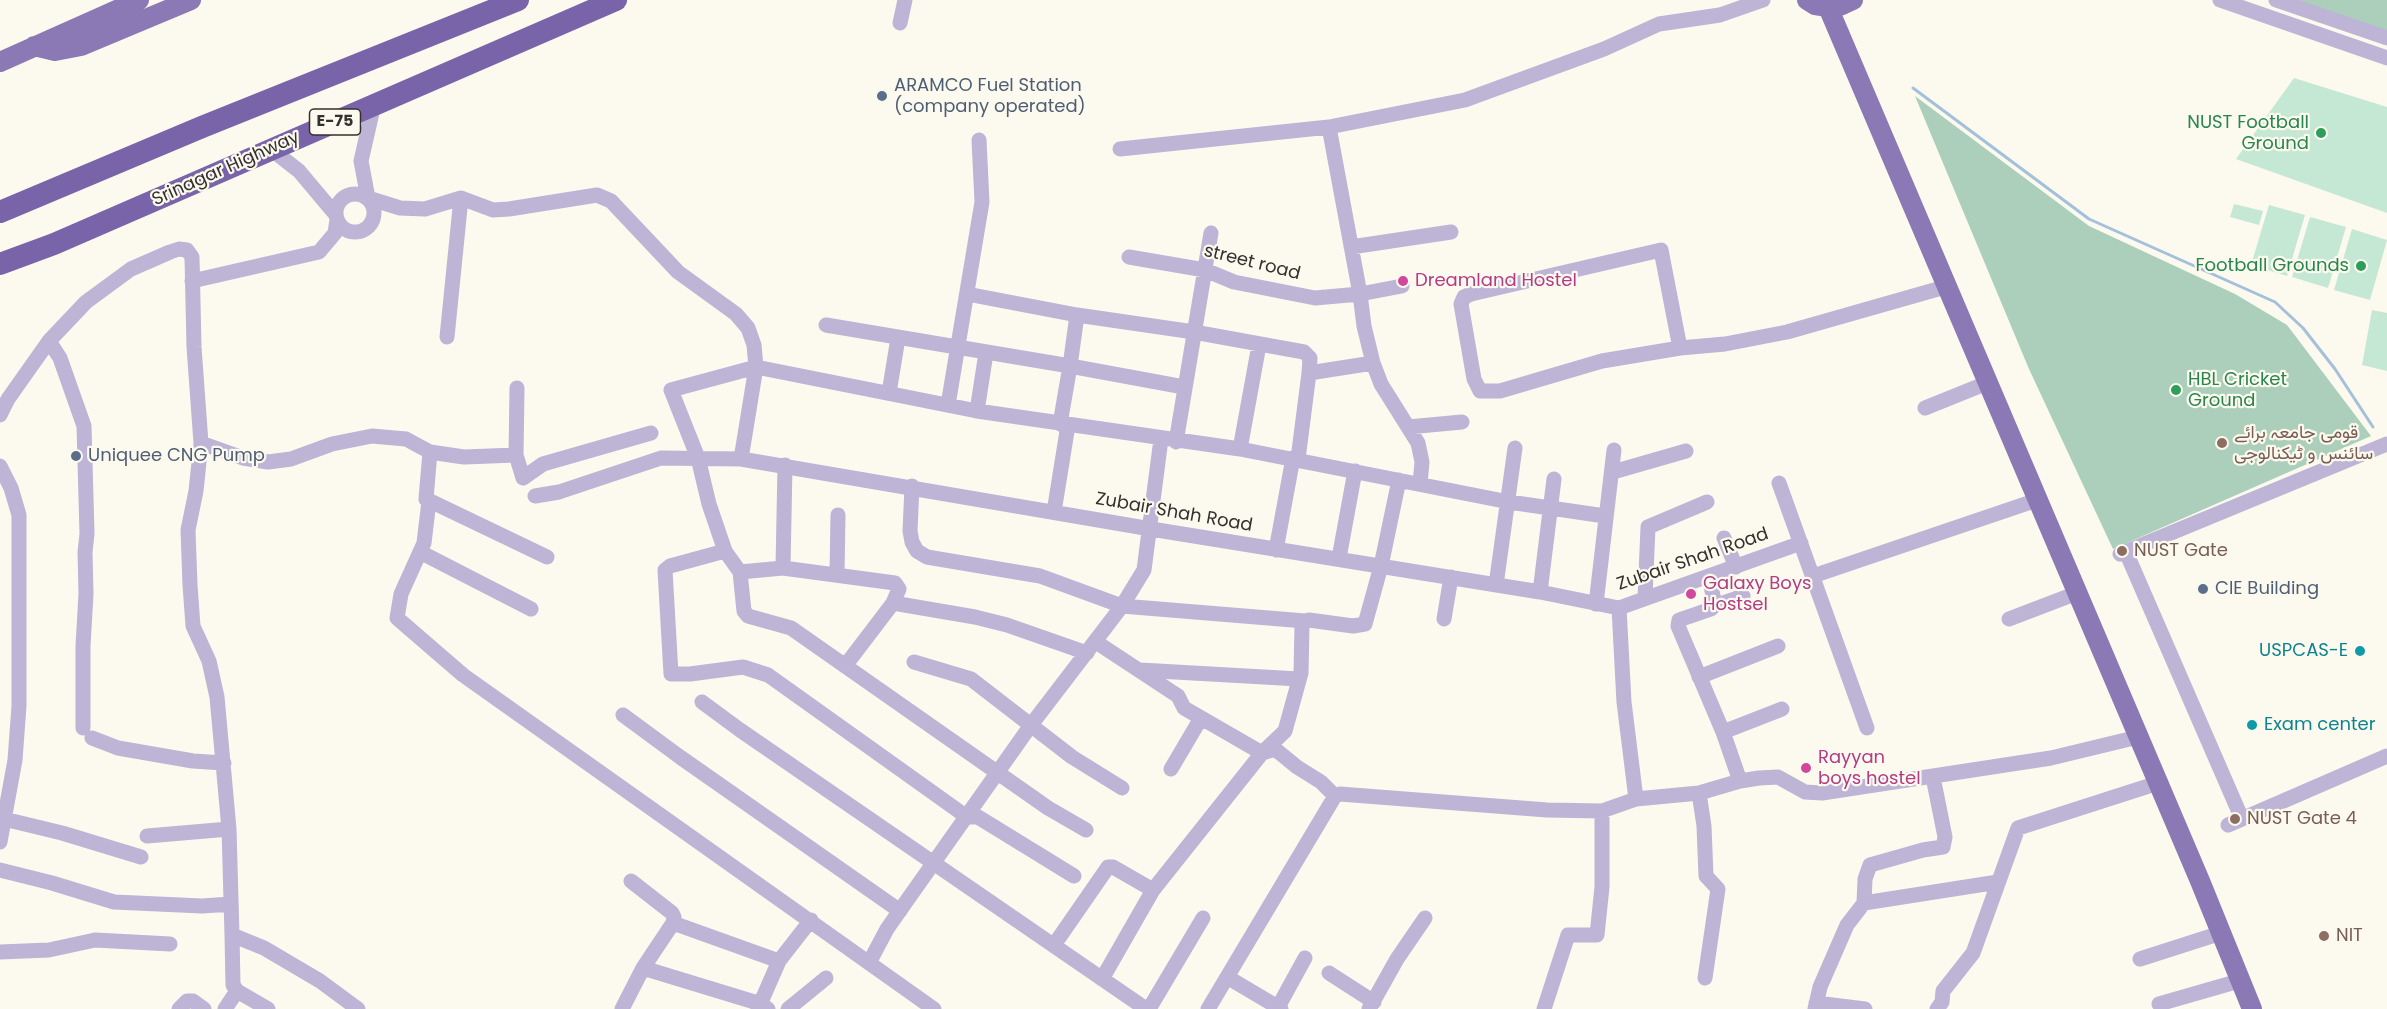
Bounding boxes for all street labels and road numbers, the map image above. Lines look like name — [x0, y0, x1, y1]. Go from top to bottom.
road number: E-75 — [310, 109, 360, 135]
street label: Srinagar Highway — [149, 127, 303, 211]
street label: street road — [1201, 241, 1303, 285]
street label: Zubair Shah Road — [1094, 489, 1254, 537]
street label: Zubair Shah Road — [1614, 524, 1772, 596]

